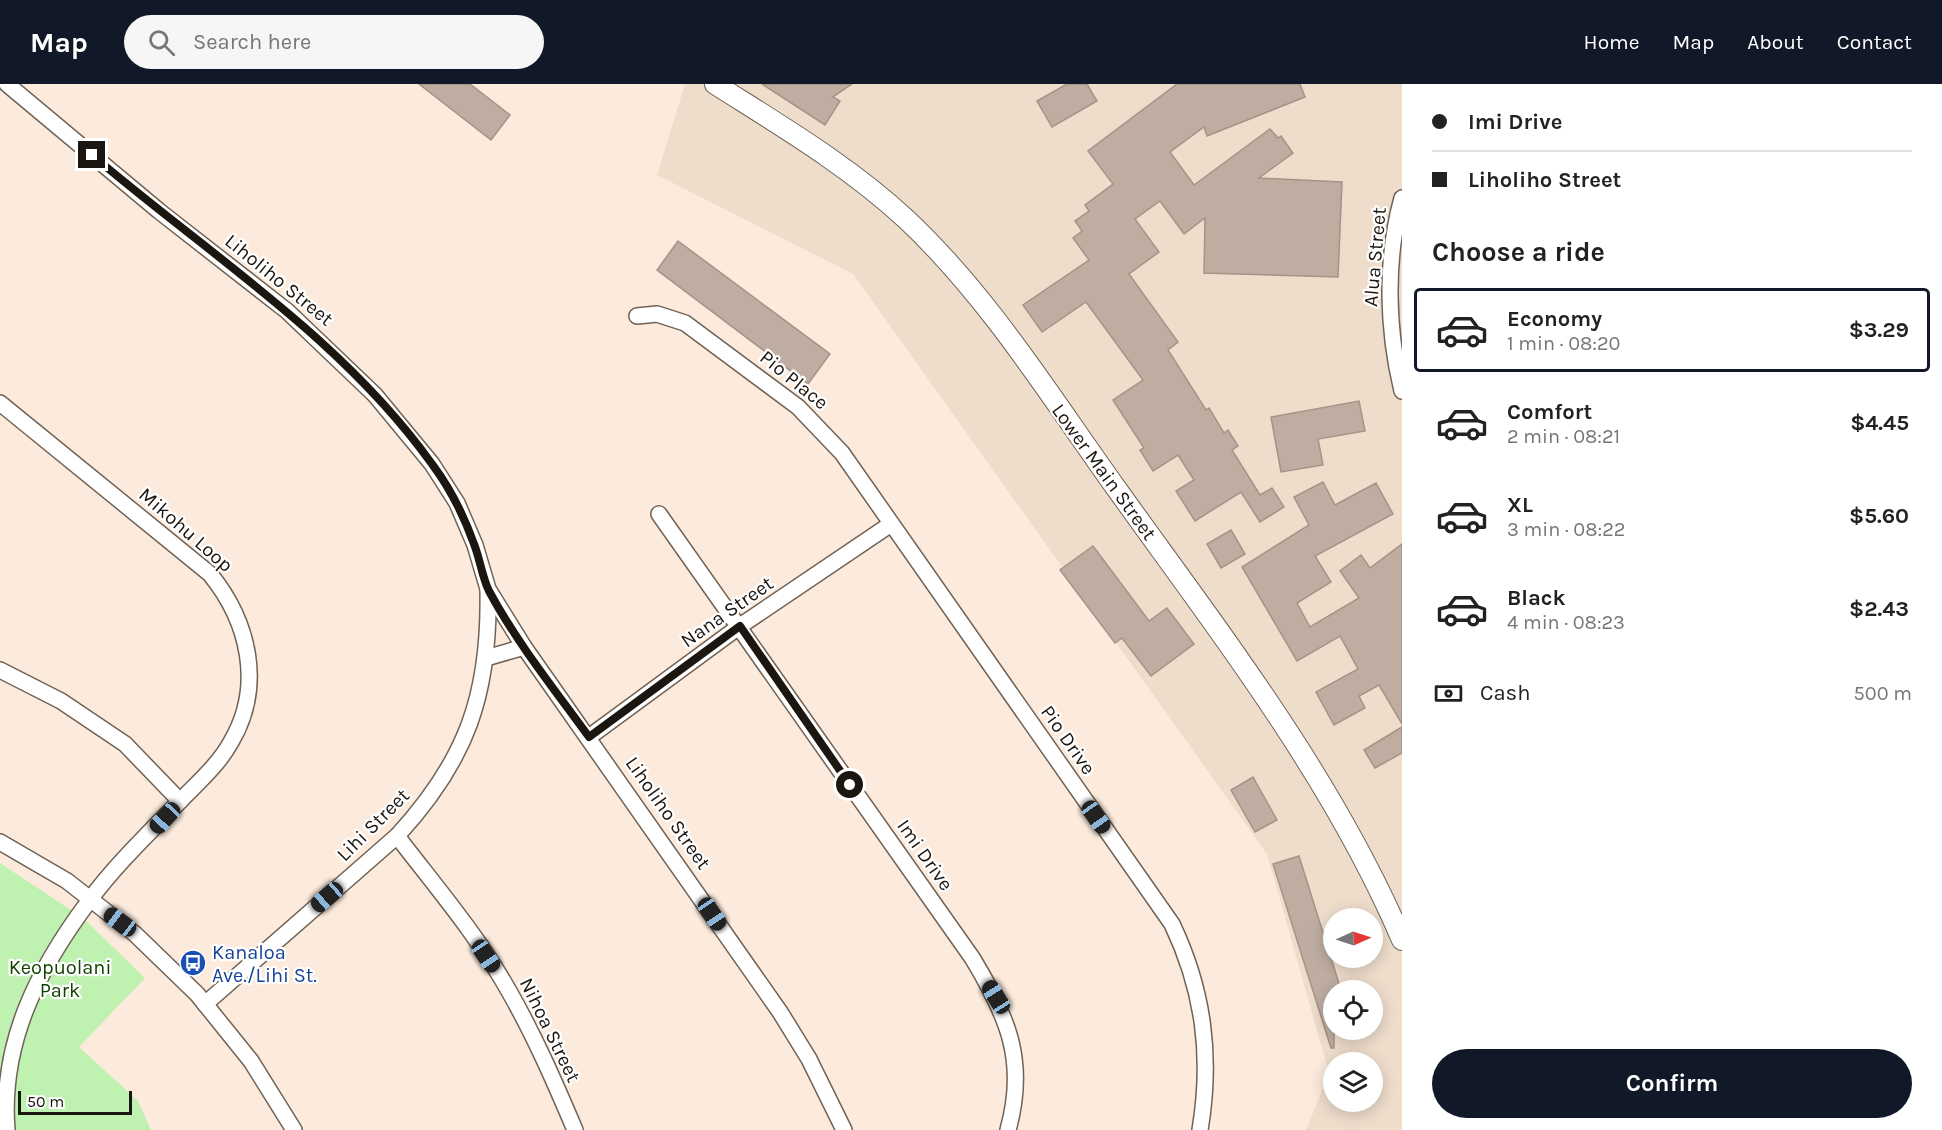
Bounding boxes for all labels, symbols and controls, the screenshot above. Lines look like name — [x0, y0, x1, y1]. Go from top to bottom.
search box — [124, 15, 544, 69]
text: Map — [30, 26, 88, 59]
icon: search — [145, 26, 178, 59]
text: Search here — [193, 29, 311, 55]
text: Home — [1584, 30, 1640, 54]
text: Map — [1673, 30, 1714, 54]
text: About — [1747, 30, 1804, 54]
text: Contact — [1837, 30, 1912, 54]
text: Imi Drive — [1468, 109, 1562, 135]
route end — [78, 141, 105, 168]
text: Liholiho Street — [1468, 167, 1621, 193]
street label: Alua Street — [1359, 206, 1391, 308]
street label: Liholiho Street — [220, 229, 338, 331]
text: Choose a ride — [1432, 236, 1605, 268]
icon: car — [1435, 303, 1489, 357]
text: Economy — [1507, 306, 1602, 332]
text: $3.29 — [1849, 317, 1909, 343]
text: 1 min · 08:20 — [1507, 332, 1620, 355]
street label: Pio Place — [755, 346, 833, 414]
icon: car — [1435, 396, 1489, 450]
street label: Lower Main Street — [1047, 399, 1161, 545]
text: Comfort — [1507, 399, 1592, 425]
text: $4.45 — [1850, 410, 1909, 436]
text: 2 min · 08:21 — [1507, 425, 1620, 448]
street label: Mikohu Loop — [134, 483, 238, 577]
icon: car — [1435, 489, 1489, 543]
text: XL — [1507, 492, 1533, 518]
text: $5.60 — [1849, 503, 1909, 529]
text: 3 min · 08:22 — [1507, 518, 1625, 541]
street label: Nana Street — [676, 571, 778, 652]
icon: car — [1435, 582, 1489, 636]
text: Black — [1507, 585, 1566, 611]
text: $2.43 — [1849, 596, 1909, 622]
text: 4 min · 08:23 — [1507, 611, 1625, 634]
icon: cash — [1432, 677, 1465, 710]
text: Cash — [1480, 680, 1530, 706]
text: 500 m — [1854, 682, 1912, 705]
street label: Pio Drive — [1036, 701, 1100, 779]
street label: Liholiho Street — [621, 752, 716, 874]
route start — [836, 771, 863, 798]
street label: Lihi Street — [332, 784, 414, 866]
car — [1078, 797, 1114, 837]
car — [146, 799, 184, 837]
street label: Imi Drive — [892, 815, 958, 895]
car — [308, 878, 346, 916]
car — [694, 894, 730, 934]
car — [100, 904, 140, 940]
north arrow — [1323, 908, 1383, 968]
map controls — [1323, 908, 1383, 1112]
car — [468, 936, 504, 976]
place label: Kanaloa Ave./Lihi St. — [212, 941, 317, 987]
bus stop icon: Kanaloa Ave./Lihi St. — [178, 948, 208, 978]
park label: Keopuolani Park — [9, 956, 111, 1002]
street label: Nihoa Street — [515, 974, 585, 1086]
car — [979, 977, 1013, 1017]
button: locate — [1323, 980, 1383, 1040]
button: Confirm — [1432, 1049, 1912, 1118]
button: layers — [1323, 1052, 1383, 1112]
scale bar — [18, 1088, 132, 1116]
text: 50 m — [27, 1092, 64, 1111]

